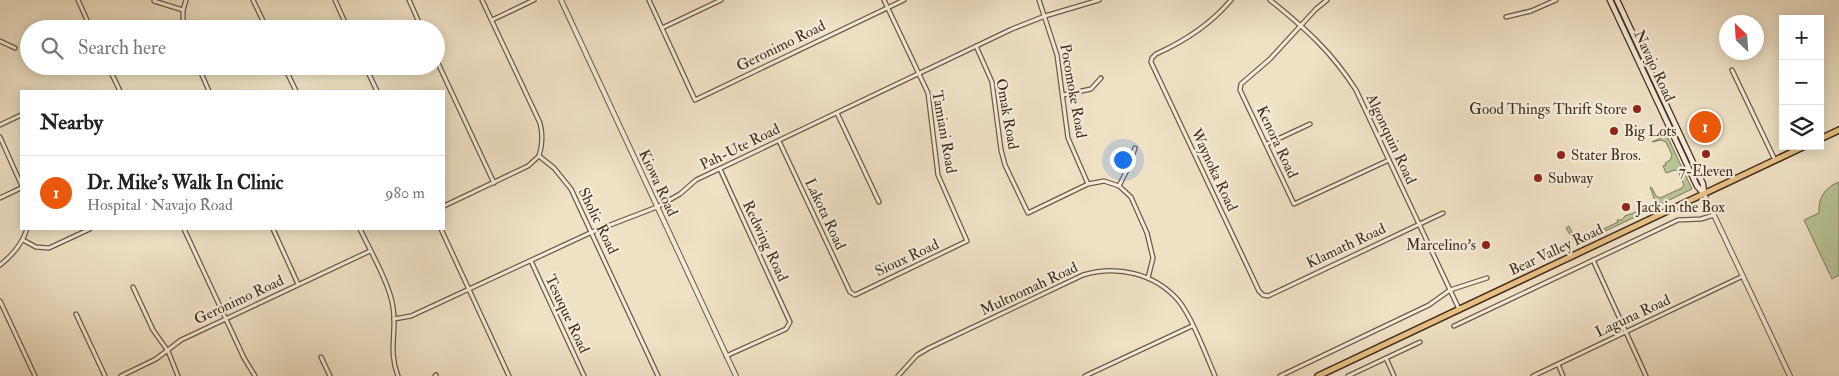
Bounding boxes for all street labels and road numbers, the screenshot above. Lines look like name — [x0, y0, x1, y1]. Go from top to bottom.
street label: Geronimo Road — [733, 16, 829, 76]
street label: Navajo Road — [1629, 27, 1679, 105]
street label: Pocomoke Road — [1055, 42, 1091, 140]
street label: Omak Road — [991, 77, 1023, 152]
street label: Tamiani Road — [927, 89, 961, 175]
street label: Algonquin Road — [1361, 90, 1420, 188]
street label: Kenora Road — [1252, 103, 1302, 182]
street label: Pah-Ute Road — [697, 119, 784, 175]
street label: Waynoka Road — [1186, 125, 1242, 215]
street label: Kiowa Road — [634, 147, 682, 220]
street label: Lakota Road — [800, 175, 850, 253]
street label: Sholic Road — [574, 185, 623, 258]
street label: Redwing Road — [738, 198, 792, 285]
street label: Klamath Road — [1303, 219, 1389, 273]
street label: Bear Valley Road — [1506, 220, 1607, 280]
street label: Sioux Road — [872, 235, 943, 281]
street label: Multnomah Road — [977, 258, 1081, 320]
street label: Geronimo Road — [191, 271, 287, 329]
street label: Tesuque Road — [540, 272, 594, 357]
street label: Laguna Road — [1592, 290, 1674, 342]

